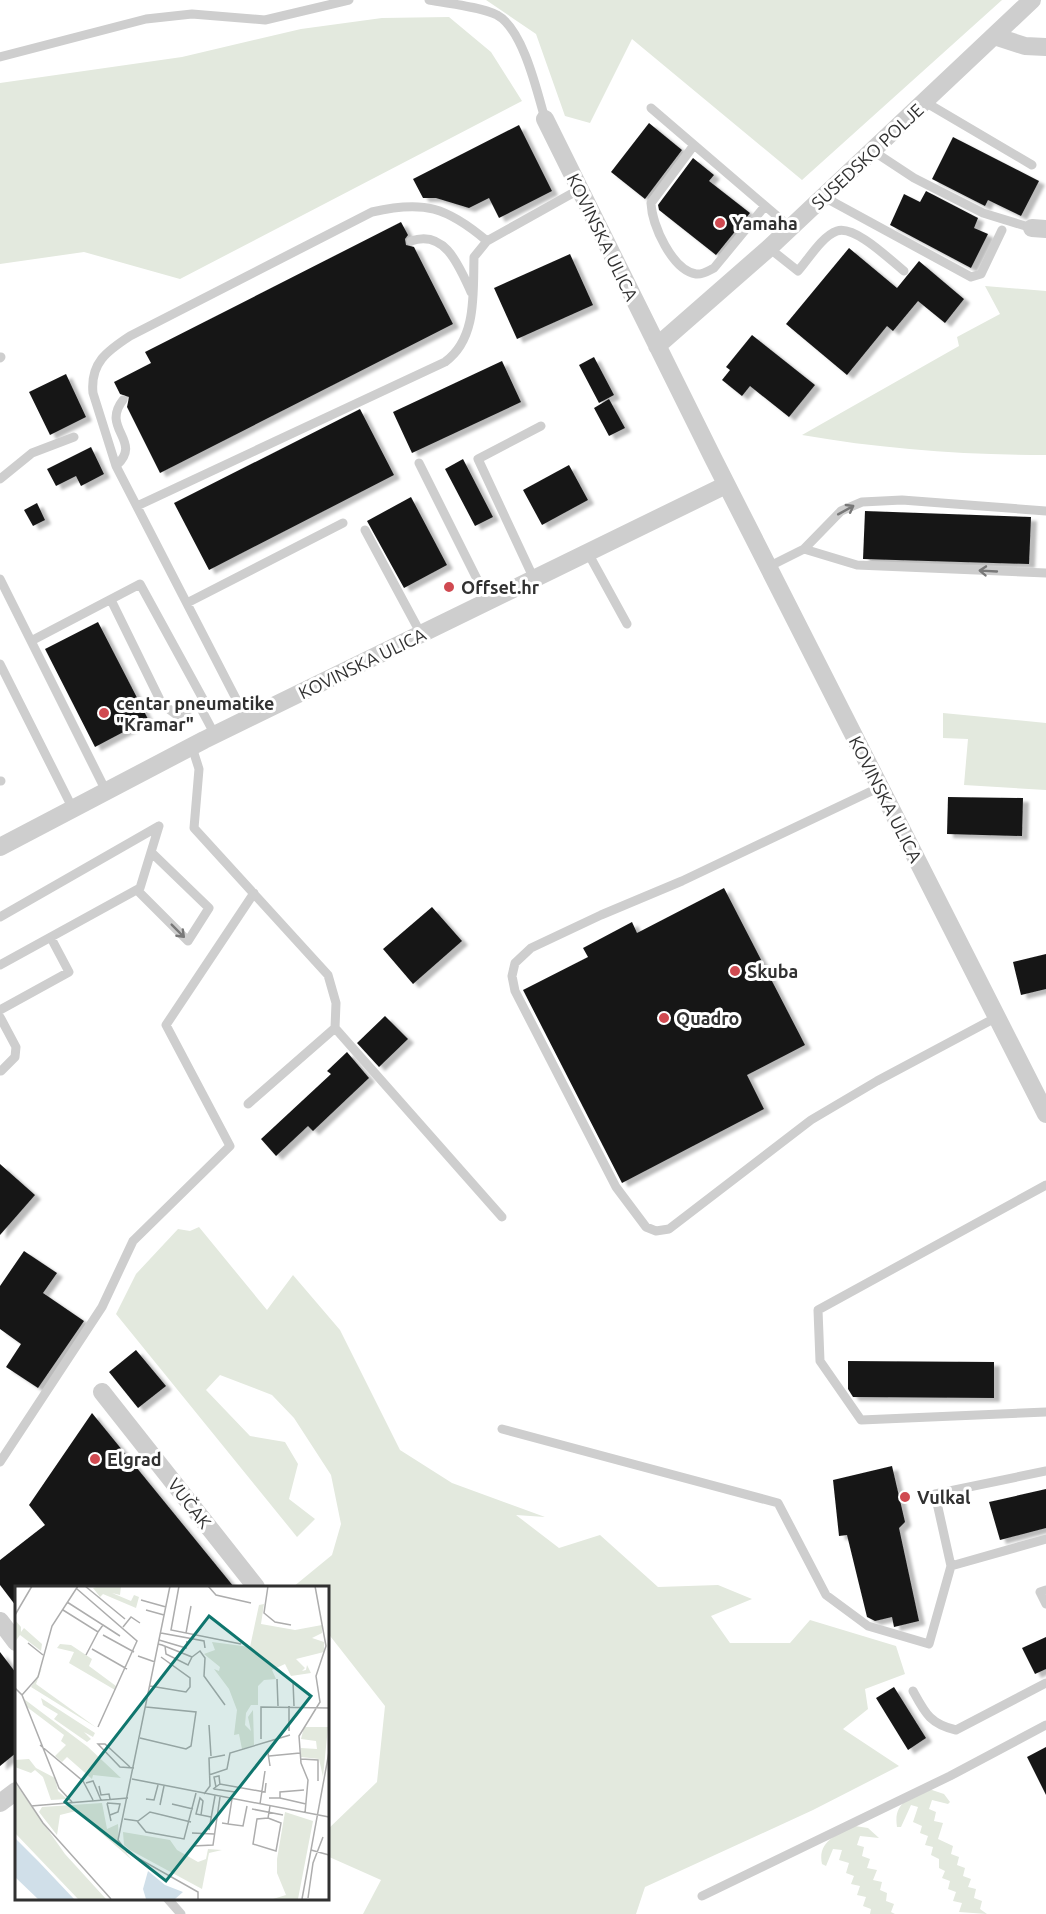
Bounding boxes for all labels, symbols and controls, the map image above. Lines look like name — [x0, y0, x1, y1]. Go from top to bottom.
street label: SUSEDSKO POLJE — [807, 99, 927, 213]
street label: KOVINSKA ULICA — [564, 170, 643, 304]
place label: Yamaha — [732, 213, 798, 233]
marker: Yamaha — [713, 216, 727, 230]
one-way arrow — [837, 504, 854, 516]
one-way arrow — [978, 565, 998, 576]
place label: Offset.hr — [461, 577, 540, 597]
marker: Offset.hr — [442, 580, 456, 594]
street label: KOVINSKA ULICA — [295, 623, 429, 702]
place label: centar pneumatike "Kramar" — [116, 693, 274, 734]
marker: centar pneumatike "Kramar" — [97, 706, 111, 720]
street label: KOVINSKA ULICA — [846, 732, 927, 866]
one-way arrow — [171, 924, 186, 939]
place label: Skuba — [747, 961, 798, 981]
marker: Skuba — [728, 964, 742, 978]
place label: Quadro — [676, 1008, 739, 1028]
marker: Quadro — [657, 1011, 671, 1025]
place label: Elgrad — [107, 1449, 162, 1469]
marker: Elgrad — [88, 1452, 102, 1466]
street label: VUČAK — [164, 1473, 216, 1532]
place label: Vulkal — [917, 1487, 971, 1507]
marker: Vulkal — [898, 1490, 912, 1504]
inset map — [15, 1586, 328, 1899]

